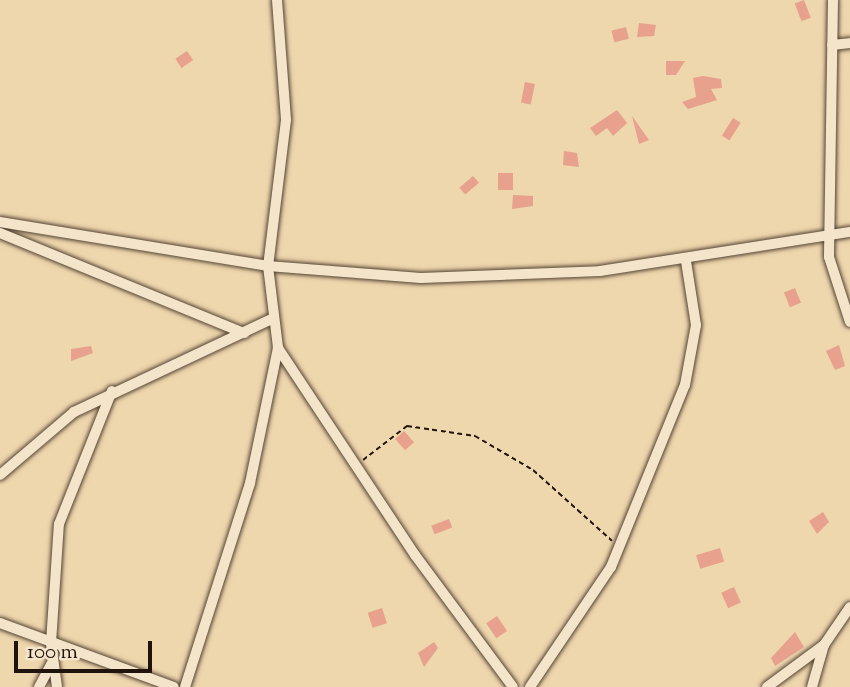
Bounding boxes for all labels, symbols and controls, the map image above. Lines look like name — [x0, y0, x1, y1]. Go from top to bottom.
scale bar — [18, 628, 156, 672]
text: 100 m — [27, 638, 78, 668]

